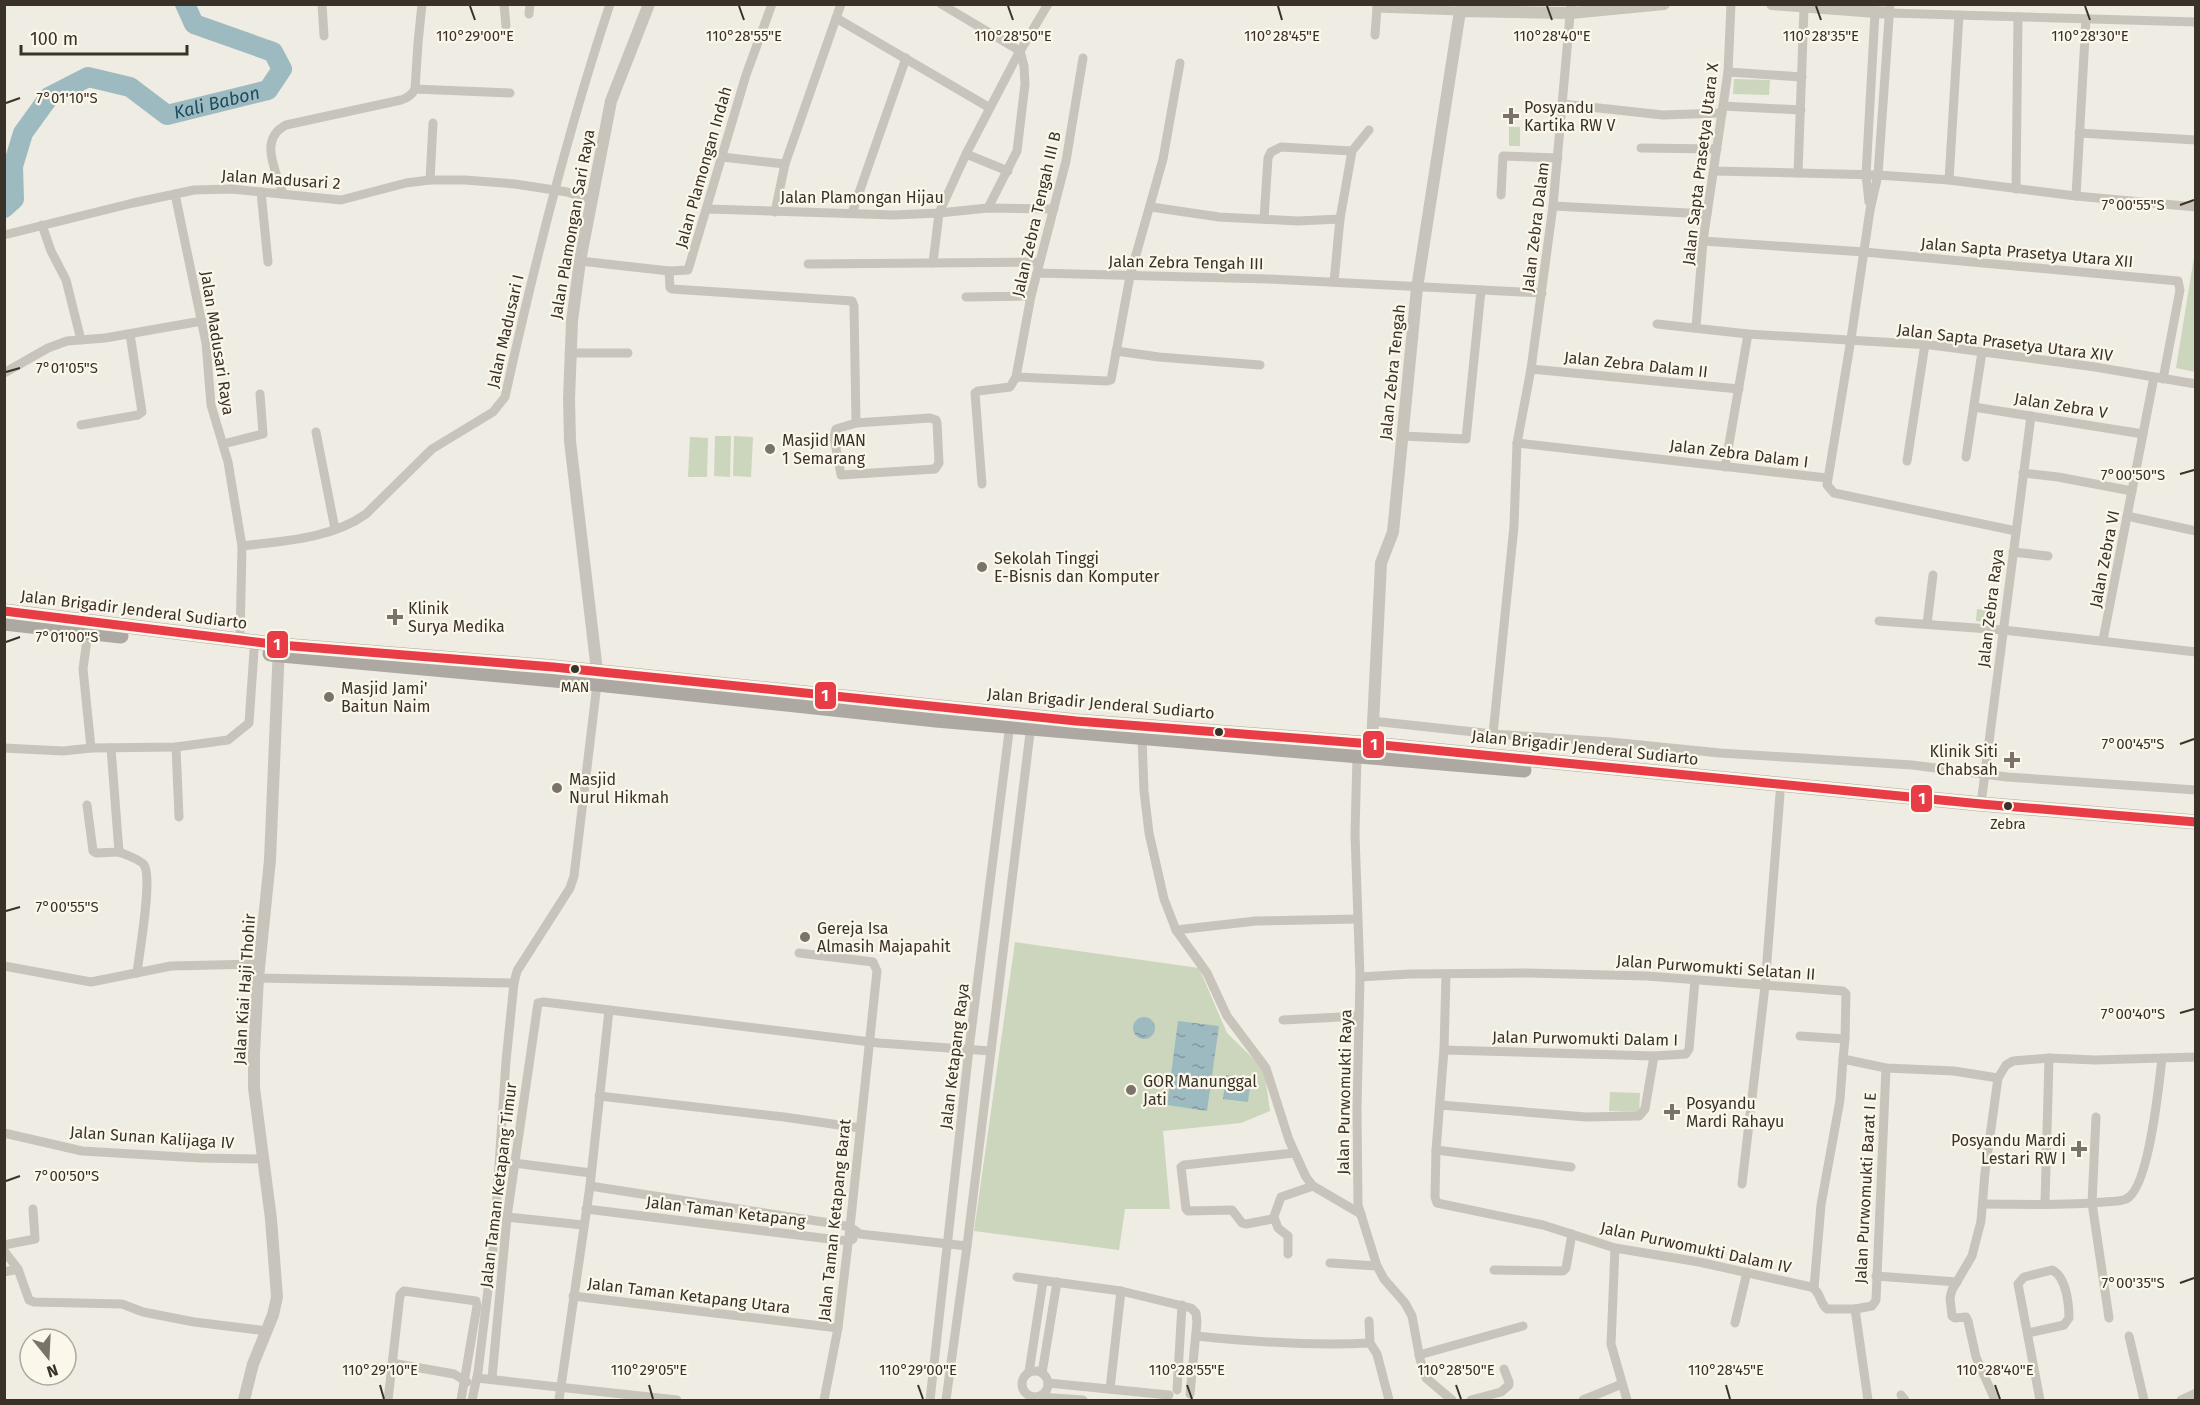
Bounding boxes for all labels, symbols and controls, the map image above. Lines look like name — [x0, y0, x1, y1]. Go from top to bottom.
scale bar — [21, 18, 188, 56]
text: 110°29'00"E — [436, 27, 514, 45]
text: 110°28'55"E — [706, 27, 782, 45]
text: 110°28'50"E — [974, 27, 1052, 45]
text: 110°28'45"E — [1244, 27, 1320, 45]
text: 110°28'40"E — [1513, 27, 1591, 45]
text: 110°28'35"E — [1783, 27, 1859, 45]
text: 110°28'30"E — [2051, 27, 2129, 45]
text: 100 m — [30, 28, 78, 50]
street label: Jalan Sapta Prasetya Utara X — [1679, 61, 1722, 266]
water label: Kali Babon — [171, 81, 262, 124]
street label: Jalan Plamongan Indah — [671, 84, 736, 250]
text: 7°01'10"S — [36, 89, 98, 107]
place label: Posyandu Kartika RW V — [1524, 98, 1616, 135]
marker: Posyandu Kartika RW V — [1502, 107, 1520, 125]
street label: Jalan Plamongan Sari Raya — [546, 128, 599, 320]
street label: Jalan Zebra Tengah III B — [1008, 129, 1065, 299]
street label: Jalan Zebra Dalam — [1518, 161, 1553, 293]
street label: Jalan Madusari 2 — [221, 166, 341, 193]
street label: Jalan Plamongan Hijau — [780, 188, 944, 207]
text: 7°00'55"S — [2101, 196, 2165, 214]
street label: Jalan Sapta Prasetya Utara XII — [1920, 234, 2134, 271]
street label: Jalan Zebra Tengah III — [1108, 252, 1264, 273]
street label: Jalan Madusari Raya — [197, 270, 238, 416]
street label: Jalan Madusari I — [483, 272, 528, 390]
street label: Jalan Zebra Tengah — [1376, 303, 1409, 441]
street label: Jalan Sapta Prasetya Utara XIV — [1896, 320, 2114, 365]
street label: Jalan Zebra Dalam II — [1563, 347, 1709, 381]
text: 7°01'05"S — [36, 359, 98, 377]
street label: Jalan Zebra V — [2013, 389, 2109, 422]
place label: Masjid MAN 1 Semarang — [782, 431, 866, 468]
street label: Jalan Zebra Dalam I — [1668, 436, 1809, 471]
marker: Masjid MAN 1 Semarang — [763, 442, 777, 456]
text: 7°00'50"S — [2101, 466, 2165, 484]
street label: Jalan Zebra VI — [2086, 509, 2123, 609]
street label: Jalan Zebra Raya — [1974, 548, 2007, 669]
place label: Sekolah Tinggi E-Bisnis dan Komputer — [994, 549, 1160, 586]
marker: Sekolah Tinggi E-Bisnis dan Komputer — [975, 560, 989, 574]
street label: Jalan Brigadir Jenderal Sudiarto — [20, 586, 248, 633]
place label: Klinik Surya Medika — [408, 599, 505, 636]
marker: Klinik Surya Medika — [386, 608, 404, 626]
text: 7°01'00"S — [35, 628, 99, 646]
line badge: 1 — [266, 630, 289, 659]
text: 1 — [273, 635, 281, 654]
marker: MAN — [569, 663, 581, 675]
place label: Masjid Jami' Baitun Naim — [341, 679, 431, 716]
place label: MAN — [561, 679, 589, 696]
line badge: 1 — [814, 681, 837, 710]
street label: Jalan Brigadir Jenderal Sudiarto — [986, 684, 1215, 723]
text: 1 — [821, 686, 829, 705]
marker: Masjid Jami' Baitun Naim — [322, 690, 336, 704]
unlabelled marker — [1213, 726, 1225, 738]
street label: Jalan Brigadir Jenderal Sudiarto — [1470, 726, 1699, 769]
line badge: 1 — [1362, 730, 1385, 759]
text: 1 — [1370, 735, 1378, 754]
text: 7°00'45"S — [2102, 735, 2165, 753]
place label: Klinik Siti Chabsah — [1930, 742, 1998, 779]
marker: Klinik Siti Chabsah — [2003, 751, 2021, 769]
place label: Masjid Nurul Hikmah — [569, 770, 669, 807]
marker: Masjid Nurul Hikmah — [550, 781, 564, 795]
line badge: 1 — [1910, 784, 1933, 813]
text: 1 — [1918, 789, 1926, 808]
marker: Zebra — [2002, 800, 2014, 812]
place label: Zebra — [1990, 816, 2026, 833]
text: 7°00'55"S — [35, 898, 99, 916]
street label: Jalan Kiai Haji Thohir — [230, 912, 259, 1065]
place label: Gereja Isa Almasih Majapahit — [817, 919, 951, 956]
marker: Gereja Isa Almasih Majapahit — [798, 930, 812, 944]
street label: Jalan Purwomukti Selatan II — [1616, 951, 1816, 984]
street label: Jalan Ketapang Raya — [936, 982, 973, 1130]
text: 7°00'40"S — [2101, 1005, 2165, 1023]
street label: Jalan Purwomukti Raya — [1334, 1009, 1355, 1175]
street label: Jalan Purwomukti Dalam I — [1492, 1027, 1678, 1050]
place label: GOR Manunggal Jati — [1143, 1072, 1257, 1109]
street label: Jalan Taman Ketapang Timur — [476, 1080, 521, 1289]
marker: GOR Manunggal Jati — [1124, 1083, 1138, 1097]
street label: Jalan Purwomukti Barat I E — [1851, 1092, 1880, 1284]
place label: Posyandu Mardi Rahayu — [1686, 1094, 1784, 1131]
marker: Posyandu Mardi Rahayu — [1663, 1103, 1681, 1121]
street label: Jalan Taman Ketapang Barat — [814, 1118, 855, 1322]
street label: Jalan Sunan Kalijaga IV — [69, 1122, 235, 1153]
place label: Posyandu Mardi Lestari RW I — [1951, 1131, 2066, 1168]
marker: Posyandu Mardi Lestari RW I — [2070, 1140, 2088, 1158]
text: 7°00'50"S — [35, 1167, 99, 1185]
street label: Jalan Taman Ketapang — [645, 1192, 807, 1231]
street label: Jalan Purwomukti Dalam IV — [1599, 1218, 1793, 1277]
street label: Jalan Taman Ketapang Utara — [586, 1274, 791, 1317]
text: 7°00'35"S — [2101, 1274, 2165, 1292]
north arrow — [18, 1327, 78, 1387]
text: N — [45, 1360, 60, 1381]
text: 110°29'10"E — [342, 1361, 418, 1379]
text: 110°29'05"E — [611, 1361, 687, 1379]
text: 110°29'00"E — [879, 1361, 957, 1379]
text: 110°28'55"E — [1149, 1361, 1225, 1379]
text: 110°28'50"E — [1417, 1361, 1495, 1379]
text: 110°28'45"E — [1688, 1361, 1764, 1379]
text: 110°28'40"E — [1956, 1361, 2034, 1379]

